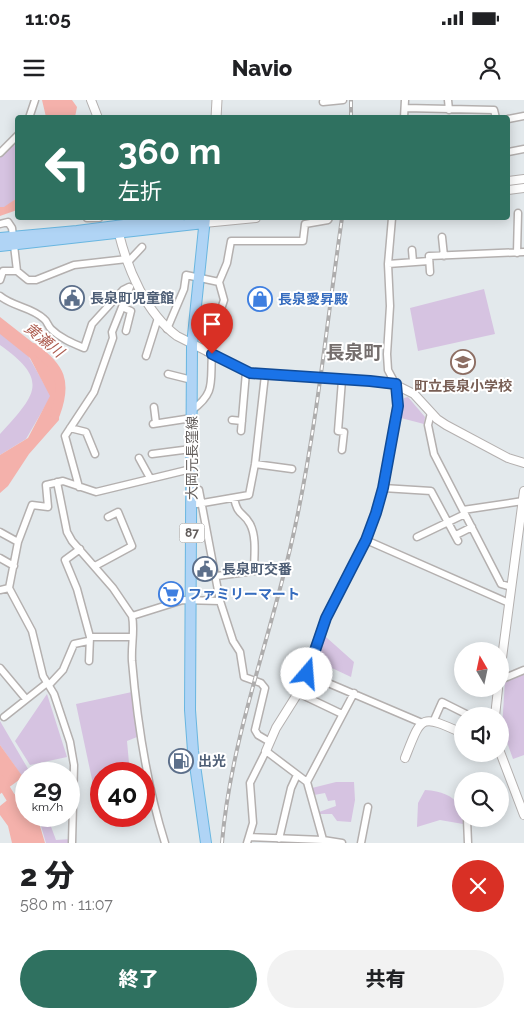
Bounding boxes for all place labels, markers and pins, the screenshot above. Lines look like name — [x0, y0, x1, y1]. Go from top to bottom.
public building icon: 長泉町児童館 — [59, 285, 85, 311]
shop icon: 長泉愛昇殿 — [247, 286, 273, 312]
place label: 長泉町児童館 — [90, 290, 174, 306]
place label: 長泉愛昇殿 — [278, 291, 348, 307]
pin — [191, 303, 233, 354]
school or university icon: 町立長泉小学校 — [450, 349, 476, 375]
place label: 町立長泉小学校 — [414, 378, 512, 394]
public building icon: 長泉町交番 — [192, 556, 218, 582]
place label: 長泉町交番 — [222, 561, 292, 577]
supermarket icon: ファミリーマート — [158, 581, 184, 607]
place label: ファミリーマート — [188, 586, 300, 602]
fuel station icon: 出光 — [168, 748, 194, 774]
place label: 出光 — [198, 753, 226, 769]

